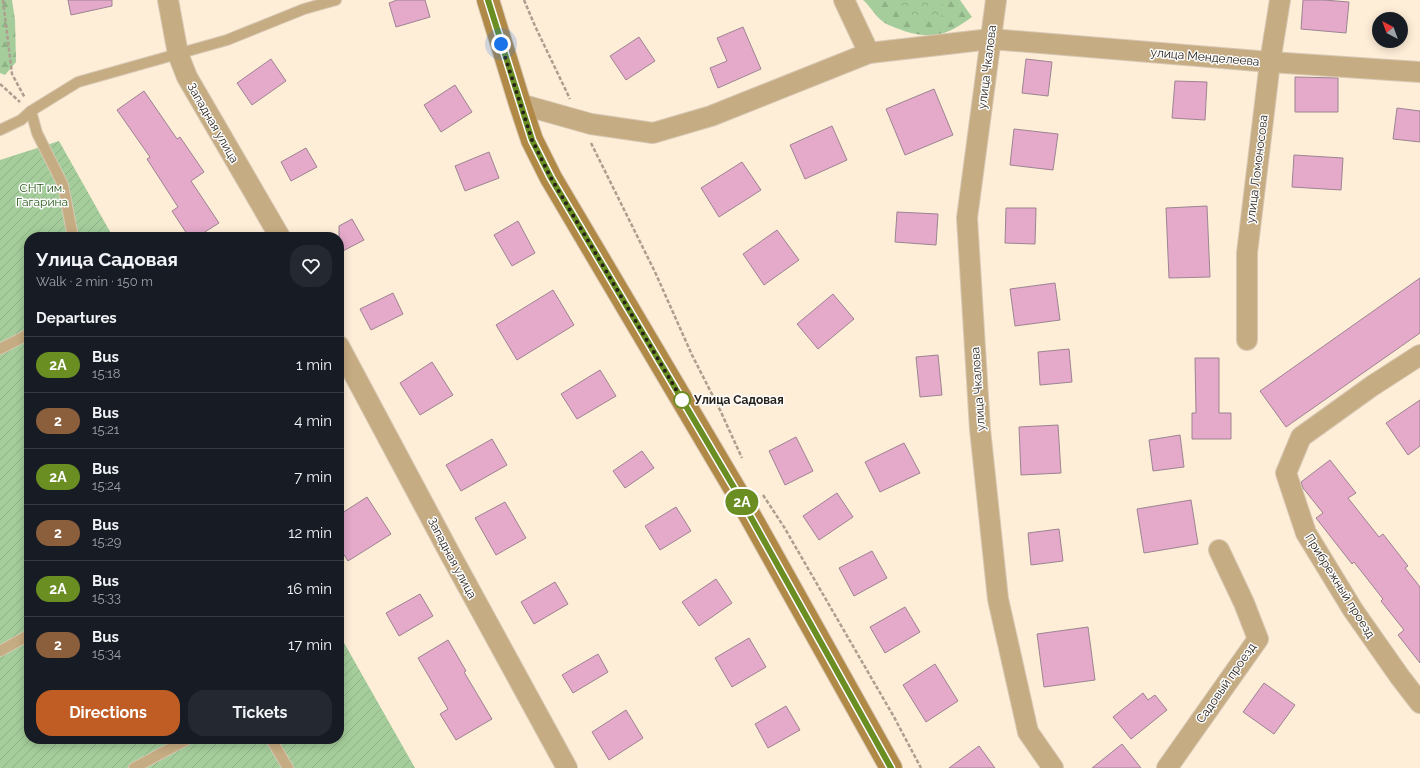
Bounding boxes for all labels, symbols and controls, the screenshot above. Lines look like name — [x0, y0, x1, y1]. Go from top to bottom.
north arrow — [1372, 12, 1408, 48]
map controls — [1372, 12, 1408, 48]
street label: улица Чкалова — [975, 24, 999, 110]
your location — [491, 34, 511, 54]
street label: улица Менделеева — [1150, 45, 1260, 69]
street label: Западная улица — [184, 81, 242, 165]
street label: улица Ломоносова — [1243, 114, 1271, 224]
park label: СНТ им. Гагарина — [16, 181, 68, 209]
button: heart — [290, 245, 332, 287]
text: Улица Садовая — [36, 248, 178, 270]
text: Walk · 2 min · 150 m — [36, 274, 153, 289]
text: Departures — [36, 309, 117, 327]
street label: улица Чкалова — [968, 346, 988, 432]
text: Bus — [92, 348, 119, 366]
text: 1 min — [296, 356, 332, 374]
text: 2А — [49, 357, 67, 373]
text: 15:18 — [92, 366, 120, 381]
marker: Улица Садовая — [673, 391, 691, 409]
place label: Улица Садовая — [693, 393, 784, 407]
text: Bus — [92, 404, 119, 422]
text: 4 min — [294, 412, 332, 430]
text: 2 — [54, 413, 62, 429]
text: 15:21 — [92, 422, 119, 437]
text: Bus — [92, 460, 119, 478]
text: 7 min — [294, 468, 332, 486]
text: 2А — [49, 469, 67, 485]
text: 15:24 — [92, 478, 121, 493]
line badge: 2А — [724, 489, 760, 515]
text: 2А — [733, 494, 751, 510]
street label: Западная улица — [425, 515, 479, 601]
text: Bus — [92, 516, 119, 534]
text: 12 min — [288, 524, 332, 542]
text: 2 — [54, 525, 62, 541]
street label: Прибрежный проезд — [1302, 531, 1378, 641]
text: 15:29 — [92, 534, 121, 549]
text: Bus — [92, 572, 119, 590]
text: 16 min — [287, 580, 332, 598]
text: 2А — [49, 581, 67, 597]
text: 15:33 — [92, 590, 121, 605]
text: Bus — [92, 628, 119, 646]
text: 17 min — [288, 636, 332, 654]
text: 2 — [54, 637, 62, 653]
street label: Садовый проезд — [1193, 640, 1259, 726]
text: 15:34 — [92, 646, 121, 661]
button: Directions — [36, 690, 180, 736]
button: Tickets — [188, 690, 332, 736]

